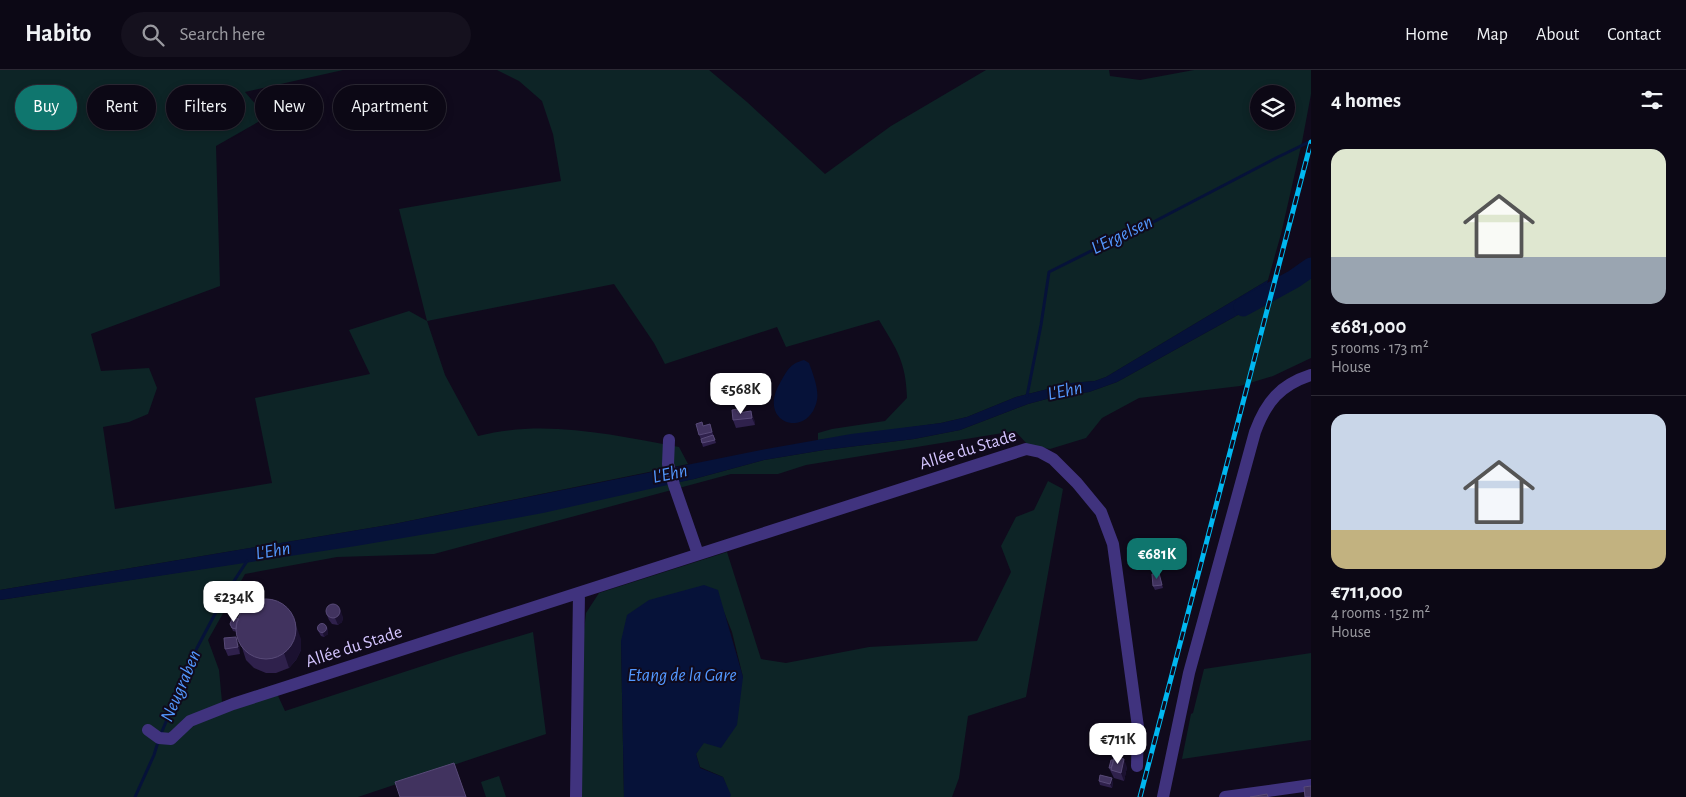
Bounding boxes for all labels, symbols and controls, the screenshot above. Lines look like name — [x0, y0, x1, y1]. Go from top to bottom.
search box — [121, 12, 471, 57]
icon: search — [139, 21, 167, 49]
text: Habito — [25, 22, 91, 46]
text: Search here — [179, 25, 265, 44]
text: Home — [1405, 26, 1448, 44]
text: Map — [1476, 26, 1508, 44]
text: About — [1536, 26, 1579, 44]
text: Contact — [1607, 26, 1661, 44]
chip: Buy — [15, 85, 77, 130]
chip: Rent — [87, 85, 156, 130]
chip: Filters — [166, 85, 245, 130]
chip: New — [255, 85, 323, 130]
chip: Apartment — [333, 85, 446, 130]
map controls — [1250, 85, 1295, 130]
button: layers — [1250, 85, 1295, 130]
icon: filters — [1638, 86, 1666, 114]
text: 4 homes — [1331, 90, 1401, 111]
icon: home — [1454, 181, 1544, 271]
water label: L'Ergelsen — [1088, 212, 1156, 258]
text: €681,000 — [1331, 316, 1407, 337]
text: 5 rooms · 173 m² — [1331, 340, 1429, 356]
text: House — [1331, 359, 1371, 375]
pin: €568K — [706, 372, 776, 415]
water label: L'Ehn — [1046, 378, 1084, 404]
text: €568K — [721, 381, 761, 397]
street label: Allée du Stade — [917, 427, 1019, 473]
icon: home — [1454, 447, 1544, 537]
water label: L'Ehn — [651, 461, 689, 487]
pin: €681K — [1122, 538, 1192, 580]
water label: L'Ehn — [254, 539, 292, 563]
text: €681K — [1138, 546, 1176, 562]
pin: €234K — [199, 580, 269, 623]
text: €711,000 — [1331, 581, 1403, 602]
text: €234K — [214, 589, 254, 605]
text: 4 rooms · 152 m² — [1331, 605, 1430, 621]
street label: Allée du Stade — [303, 623, 405, 671]
text: House — [1331, 624, 1371, 640]
water label: Neugraben — [158, 648, 204, 724]
water label: Etang de la Gare — [627, 666, 737, 685]
pin: €711K — [1083, 722, 1153, 765]
text: €711K — [1100, 731, 1136, 747]

